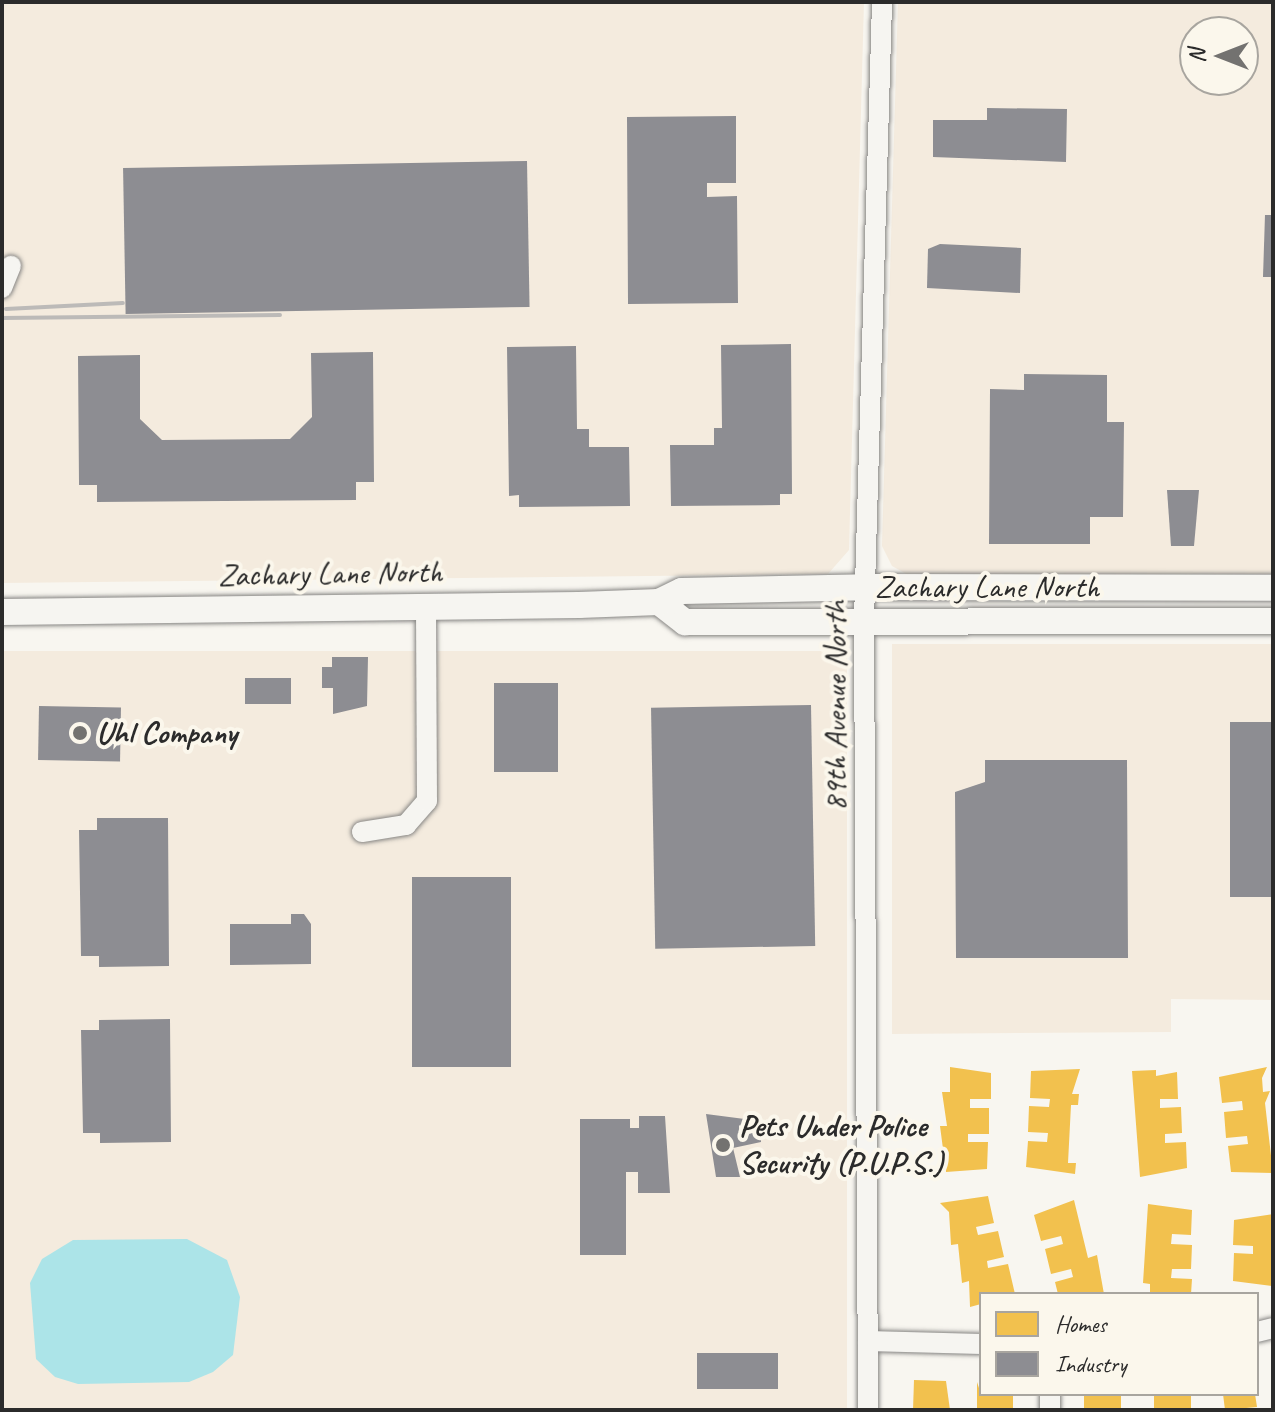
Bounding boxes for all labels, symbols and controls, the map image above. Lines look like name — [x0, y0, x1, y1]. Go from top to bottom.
north arrow — [1179, 16, 1259, 96]
text: N — [1183, 49, 1211, 63]
street label: Zachary Lane North — [217, 553, 443, 595]
street label: Zachary Lane North — [874, 568, 1100, 606]
street label: 89th Avenue North — [817, 601, 855, 811]
place label: Uhl Company — [96, 714, 237, 752]
marker: Uhl Company — [71, 724, 89, 742]
place label: Pets Under Police Security (P.U.P.S.) — [739, 1108, 943, 1183]
marker: Pets Under Police Security (P.U.P.S.) — [714, 1136, 732, 1154]
legend — [979, 1292, 1259, 1396]
text: Homes — [1055, 1309, 1106, 1339]
text: Industry — [1055, 1349, 1126, 1379]

